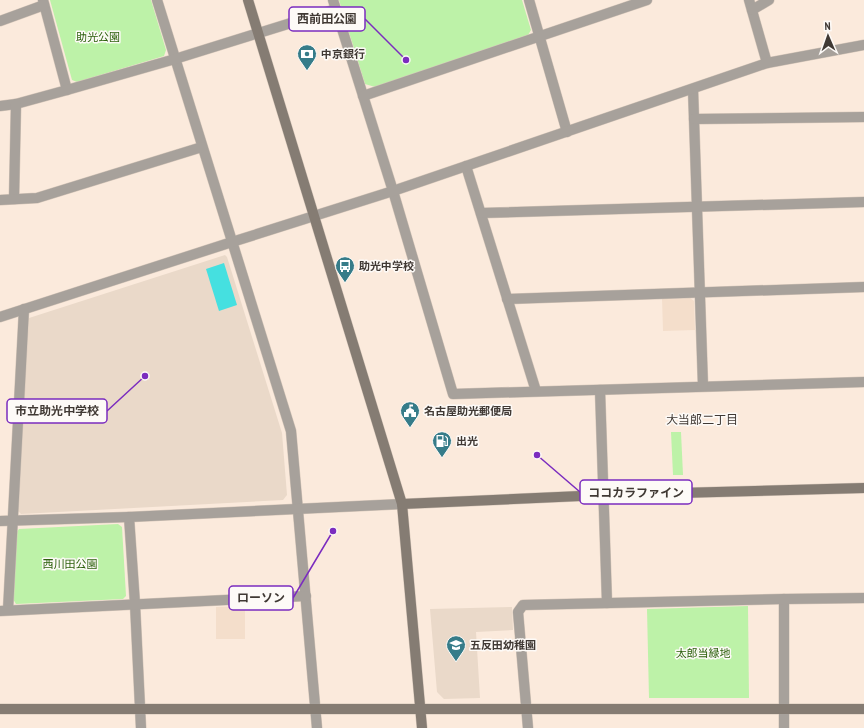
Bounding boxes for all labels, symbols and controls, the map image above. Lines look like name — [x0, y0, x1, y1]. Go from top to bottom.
callout: 西前田公園 — [289, 7, 365, 31]
text: 西前田公園 — [297, 11, 357, 26]
north arrow — [808, 16, 848, 56]
text: N — [824, 19, 831, 33]
park label: 助光公園 — [76, 30, 120, 44]
bank icon: 中京銀行 — [296, 43, 318, 71]
place label: 中京銀行 — [321, 47, 365, 61]
bus stop icon: 助光中学校 — [334, 255, 356, 283]
place label: 助光中学校 — [359, 259, 414, 273]
callout: 市立助光中学校 — [7, 399, 107, 423]
public building icon: 名古屋助光郵便局 — [399, 400, 421, 428]
text: 市立助光中学校 — [15, 403, 99, 418]
place label: 名古屋助光郵便局 — [424, 404, 512, 418]
district label: 大当郎二丁目 — [666, 412, 738, 427]
fuel station icon: 出光 — [431, 430, 453, 458]
place label: 出光 — [456, 434, 478, 448]
callout: ココカラファイン — [580, 480, 692, 504]
text: ココカラファイン — [588, 485, 684, 500]
park label: 西川田公園 — [43, 557, 98, 571]
callout: ローソン — [229, 586, 293, 610]
text: ローソン — [237, 590, 285, 605]
school or university icon: 五反田幼稚園 — [445, 634, 467, 662]
place label: 五反田幼稚園 — [470, 638, 536, 652]
park label: 太郎当緑地 — [676, 646, 731, 660]

